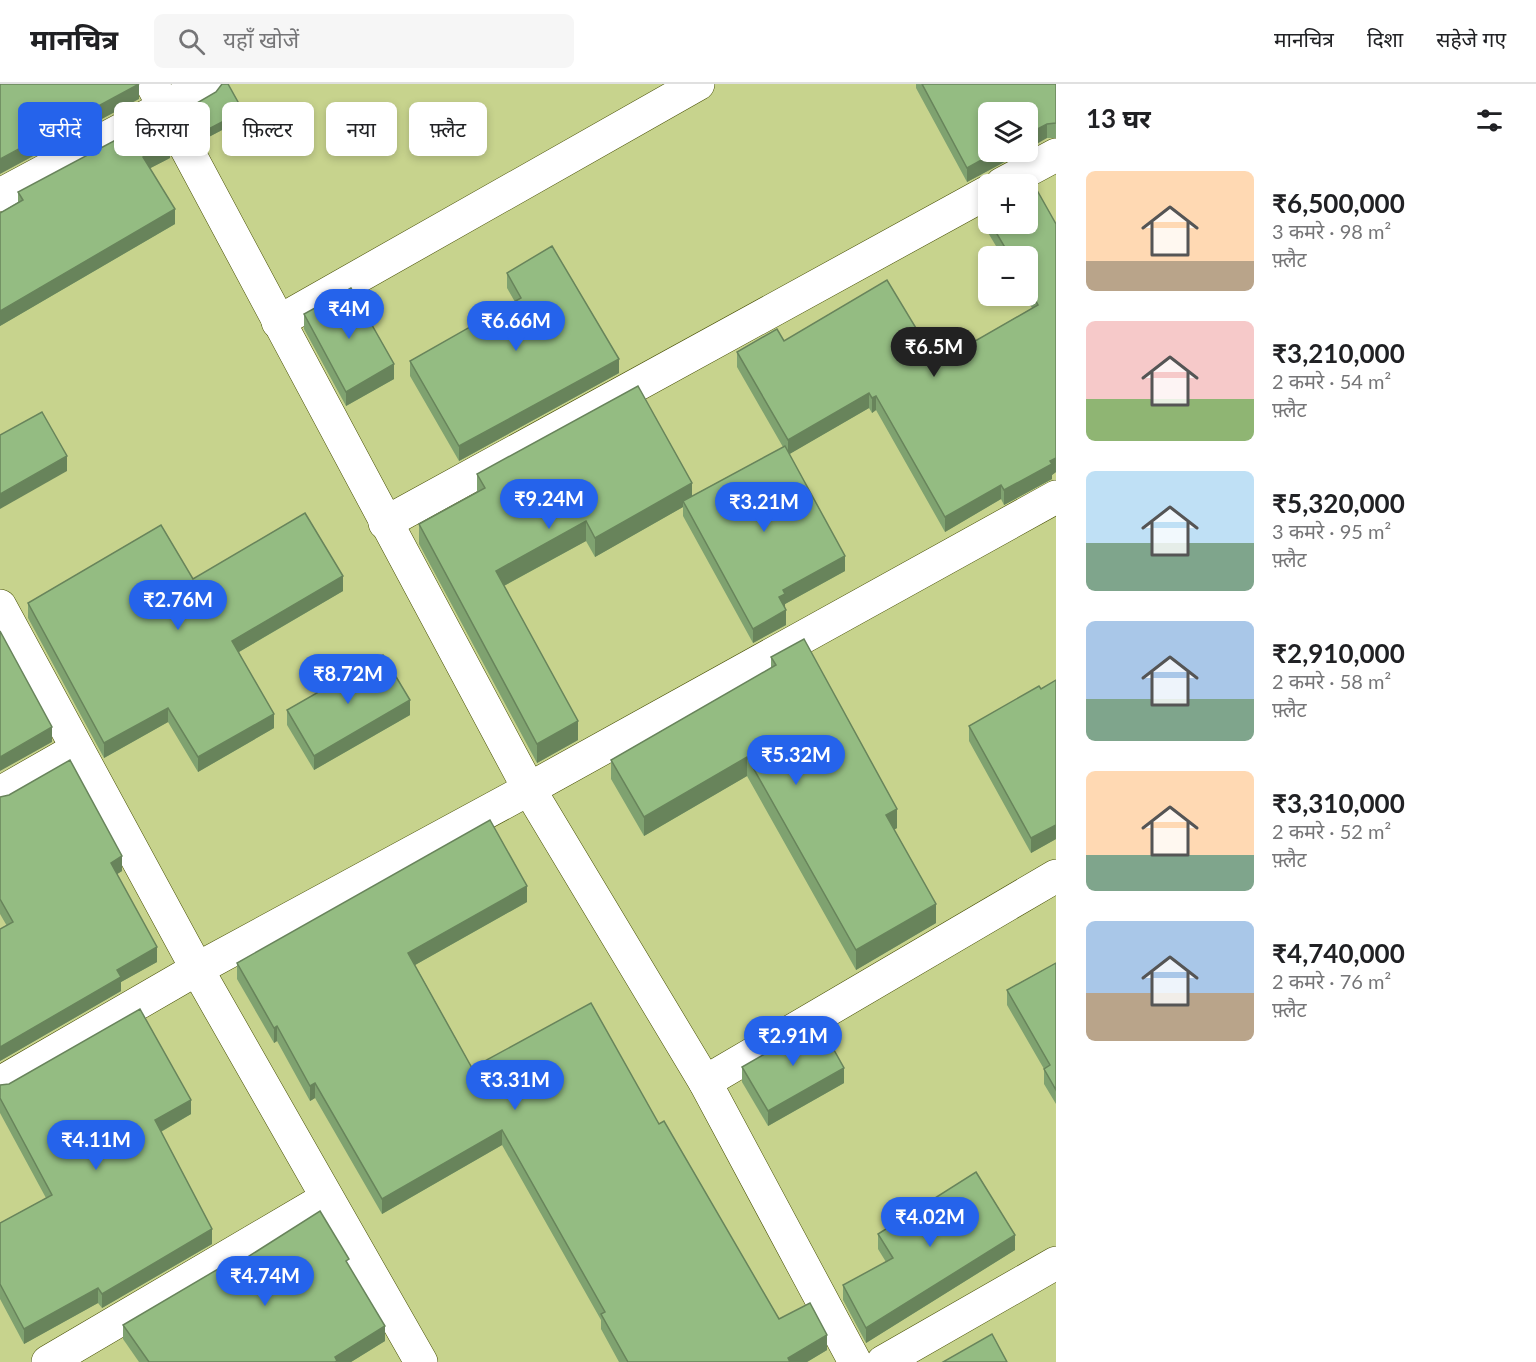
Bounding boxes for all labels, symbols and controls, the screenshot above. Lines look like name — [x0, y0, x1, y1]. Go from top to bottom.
search box — [154, 14, 574, 68]
text: मानचित्र — [30, 22, 118, 56]
icon: search — [175, 25, 208, 58]
text: यहाँ खोजें — [223, 26, 299, 53]
text: मानचित्र — [1274, 26, 1334, 51]
text: दिशा — [1367, 26, 1403, 51]
text: सहेजे गए — [1436, 26, 1506, 51]
chip: खरीदें — [18, 102, 102, 156]
chip: किराया — [114, 102, 210, 156]
chip: फ़िल्टर — [222, 102, 314, 156]
chip: नया — [326, 102, 397, 156]
chip: फ़्लैट — [409, 102, 487, 156]
map controls — [978, 102, 1038, 306]
button: layers — [978, 102, 1038, 162]
text: 13 घर — [1086, 102, 1151, 134]
icon: filters — [1473, 104, 1506, 137]
button: + — [978, 174, 1038, 234]
text: ₹6,500,000 — [1272, 187, 1405, 219]
icon: home — [1134, 195, 1206, 267]
text: 3 कमरे · 98 m² — [1272, 219, 1391, 243]
button: − — [978, 246, 1038, 306]
text: फ़्लैट — [1272, 247, 1307, 271]
pin: ₹4M — [320, 289, 378, 340]
text: ₹4M — [328, 296, 370, 320]
pin: ₹6.66M — [467, 301, 565, 352]
text: ₹6.66M — [481, 308, 551, 332]
pin: ₹6.5M — [892, 327, 976, 378]
text: ₹6.5M — [905, 334, 963, 358]
text: ₹3,210,000 — [1272, 337, 1405, 369]
icon: home — [1134, 345, 1206, 417]
text: 2 कमरे · 54 m² — [1272, 369, 1391, 393]
text: फ़्लैट — [1272, 397, 1307, 421]
pin: ₹9.24M — [500, 479, 598, 530]
pin: ₹3.21M — [715, 482, 813, 533]
text: ₹9.24M — [514, 486, 584, 510]
text: ₹5,320,000 — [1272, 487, 1405, 519]
text: ₹3.21M — [729, 489, 799, 513]
icon: home — [1134, 495, 1206, 567]
text: 3 कमरे · 95 m² — [1272, 519, 1391, 543]
text: फ़्लैट — [1272, 547, 1307, 571]
pin: ₹2.76M — [129, 580, 227, 631]
text: ₹2.76M — [143, 587, 213, 611]
text: ₹2,910,000 — [1272, 637, 1405, 669]
icon: home — [1134, 645, 1206, 717]
pin: ₹8.72M — [299, 654, 397, 705]
text: ₹8.72M — [313, 661, 383, 685]
text: 2 कमरे · 58 m² — [1272, 669, 1391, 693]
text: फ़्लैट — [1272, 697, 1307, 721]
pin: ₹5.32M — [747, 735, 845, 786]
text: ₹5.32M — [761, 742, 831, 766]
text: ₹3,310,000 — [1272, 787, 1405, 819]
icon: home — [1134, 795, 1206, 867]
text: 2 कमरे · 52 m² — [1272, 819, 1391, 843]
text: फ़्लैट — [1272, 847, 1307, 871]
text: ₹4,740,000 — [1272, 937, 1405, 969]
icon: home — [1134, 945, 1206, 1017]
text: 2 कमरे · 76 m² — [1272, 969, 1391, 993]
text: फ़्लैट — [1272, 997, 1307, 1021]
pin: ₹2.91M — [744, 1016, 842, 1067]
text: ₹2.91M — [758, 1023, 828, 1047]
pin: ₹3.31M — [466, 1060, 564, 1111]
text: ₹3.31M — [480, 1067, 550, 1091]
pin: ₹4.11M — [47, 1120, 145, 1171]
text: ₹4.11M — [61, 1127, 131, 1151]
pin: ₹4.02M — [881, 1197, 979, 1248]
text: ₹4.02M — [895, 1204, 965, 1228]
pin: ₹4.74M — [216, 1256, 314, 1307]
text: ₹4.74M — [230, 1263, 300, 1287]

